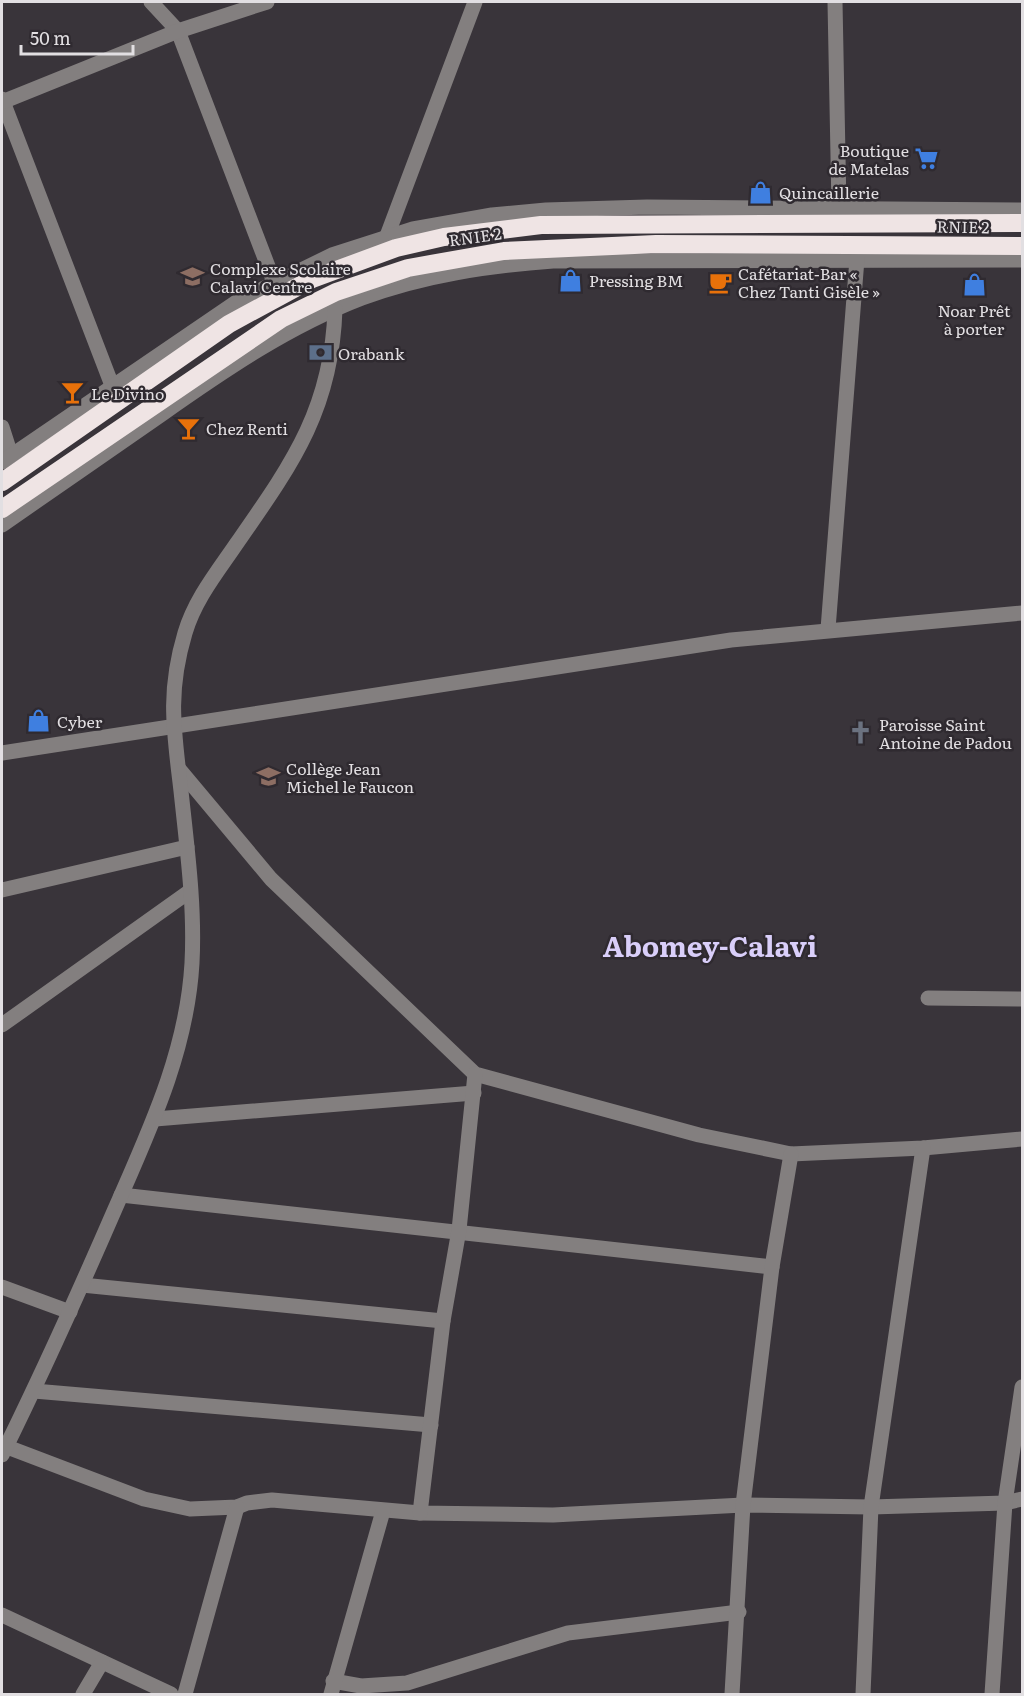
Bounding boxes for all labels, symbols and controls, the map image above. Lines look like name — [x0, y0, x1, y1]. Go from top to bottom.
scale bar — [21, 18, 134, 56]
text: 50 m — [30, 24, 71, 51]
place label: Boutique de Matelas — [828, 138, 909, 180]
supermarket icon: Boutique de Matelas — [914, 146, 940, 172]
shop icon: Quincaillerie — [748, 179, 774, 205]
place label: Quincaillerie — [779, 180, 879, 204]
street label: RNIE 2 — [936, 214, 990, 238]
street label: RNIE 2 — [447, 220, 503, 252]
place label: Complexe Scolaire Calavi Centre — [210, 256, 351, 298]
place label: Cafétariat-Bar « Chez Tanti Gisèle » — [738, 261, 880, 303]
school or university icon: Complexe Scolaire Calavi Centre — [179, 264, 205, 290]
shop icon: Pressing BM — [558, 267, 584, 293]
place label: Pressing BM — [589, 268, 683, 292]
cafe icon: Cafétariat-Bar « Chez Tanti Gisèle » — [707, 269, 733, 295]
shop icon: Noar Prêt à porter — [961, 272, 987, 298]
place label: Noar Prêt à porter — [938, 298, 1011, 340]
bank icon: Orabank — [307, 340, 333, 366]
place label: Orabank — [338, 341, 405, 365]
bar icon: Le Divino — [60, 380, 86, 406]
place label: Le Divino — [91, 381, 164, 405]
bar icon: Chez Renti — [175, 415, 201, 441]
place label: Chez Renti — [206, 416, 288, 440]
shop icon: Cyber — [26, 708, 52, 734]
place label: Cyber — [57, 709, 103, 733]
place label: Paroisse Saint Antoine de Padou — [879, 712, 1012, 754]
church icon: Paroisse Saint Antoine de Padou — [848, 720, 874, 746]
place label: Collège Jean Michel le Faucon — [286, 756, 415, 798]
school or university icon: Collège Jean Michel le Faucon — [255, 764, 281, 790]
district label: Abomey-Calavi — [603, 924, 817, 966]

